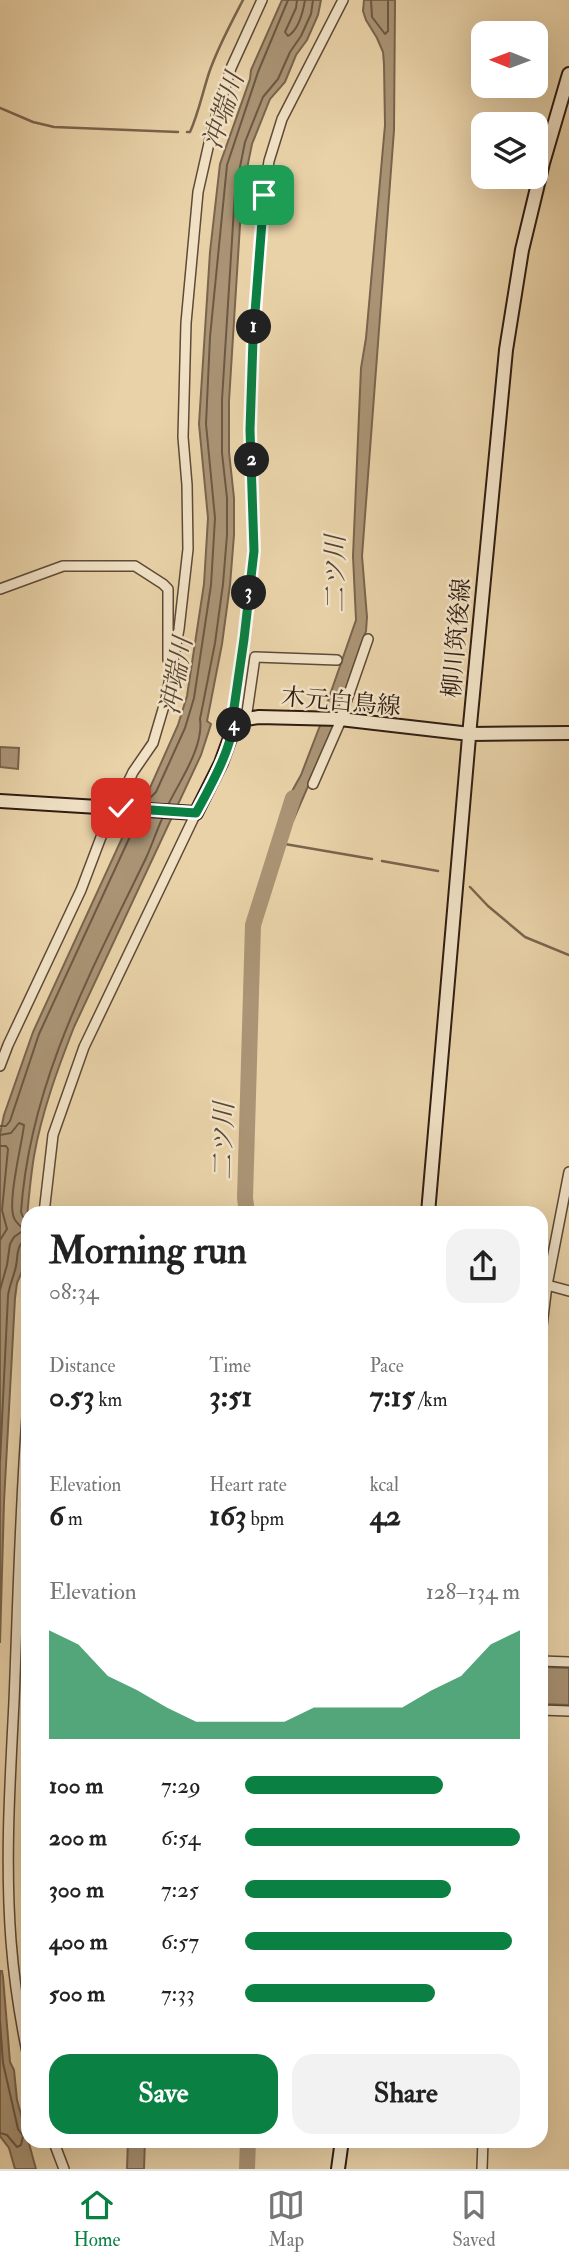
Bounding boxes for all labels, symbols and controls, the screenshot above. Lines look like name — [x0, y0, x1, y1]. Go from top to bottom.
north arrow — [471, 21, 548, 98]
map controls — [471, 21, 548, 189]
water label: 沖端川 — [197, 66, 252, 153]
button: layers — [471, 112, 548, 189]
pin — [234, 165, 294, 225]
icon: arrive — [245, 176, 283, 214]
pin: 1 — [236, 310, 272, 344]
text: 1 — [250, 314, 257, 338]
pin: 2 — [234, 442, 270, 477]
text: 2 — [247, 447, 256, 471]
water label: 二ツ川 — [320, 532, 352, 613]
pin: 3 — [232, 576, 266, 610]
street label: 柳川筑後線 — [436, 577, 478, 699]
text: 3 — [245, 580, 252, 604]
water label: 沖端川 — [154, 632, 200, 717]
street label: 木元白鳥線 — [280, 681, 402, 723]
pin: 4 — [216, 708, 252, 742]
text: 4 — [228, 712, 239, 736]
pin — [91, 778, 151, 838]
icon: check — [102, 789, 140, 827]
water label: 二ツ川 — [207, 1099, 241, 1180]
text: Morning run — [49, 1227, 247, 1275]
button: share — [446, 1229, 520, 1303]
text: 08:34 — [49, 1277, 98, 1306]
text: Distance — [49, 1354, 115, 1378]
text: Time — [209, 1354, 251, 1378]
text: Pace — [370, 1354, 404, 1378]
text: 0.53 — [49, 1378, 94, 1415]
text: 3:51 — [209, 1378, 252, 1415]
text: 7:15 — [370, 1378, 415, 1415]
text: km — [94, 1388, 122, 1412]
text: /km — [415, 1388, 447, 1412]
text: Elevation — [49, 1473, 121, 1497]
text: Heart rate — [209, 1473, 287, 1497]
text: kcal — [370, 1473, 399, 1497]
text: 6 — [49, 1497, 64, 1534]
text: 163 — [209, 1497, 247, 1534]
text: 42 — [370, 1497, 401, 1534]
text: m — [64, 1507, 83, 1531]
text: bpm — [247, 1507, 284, 1531]
text: Elevation — [49, 1577, 137, 1606]
text: 128–134 m — [426, 1577, 520, 1606]
text: 100 m — [49, 1771, 103, 1800]
text: 7:29 — [161, 1771, 201, 1800]
text: 200 m — [49, 1823, 107, 1852]
text: 6:54 — [161, 1823, 200, 1852]
text: 300 m — [49, 1875, 104, 1904]
text: 7:25 — [161, 1875, 199, 1904]
text: 400 m — [49, 1927, 108, 1956]
text: 6:57 — [161, 1927, 199, 1956]
text: 500 m — [49, 1979, 105, 2008]
text: 7:33 — [161, 1979, 195, 2008]
button: Save — [49, 2054, 278, 2134]
button: Share — [292, 2054, 520, 2134]
tab: Home — [73, 2186, 121, 2252]
tab: Map — [267, 2186, 305, 2252]
tab: Saved — [452, 2186, 496, 2252]

